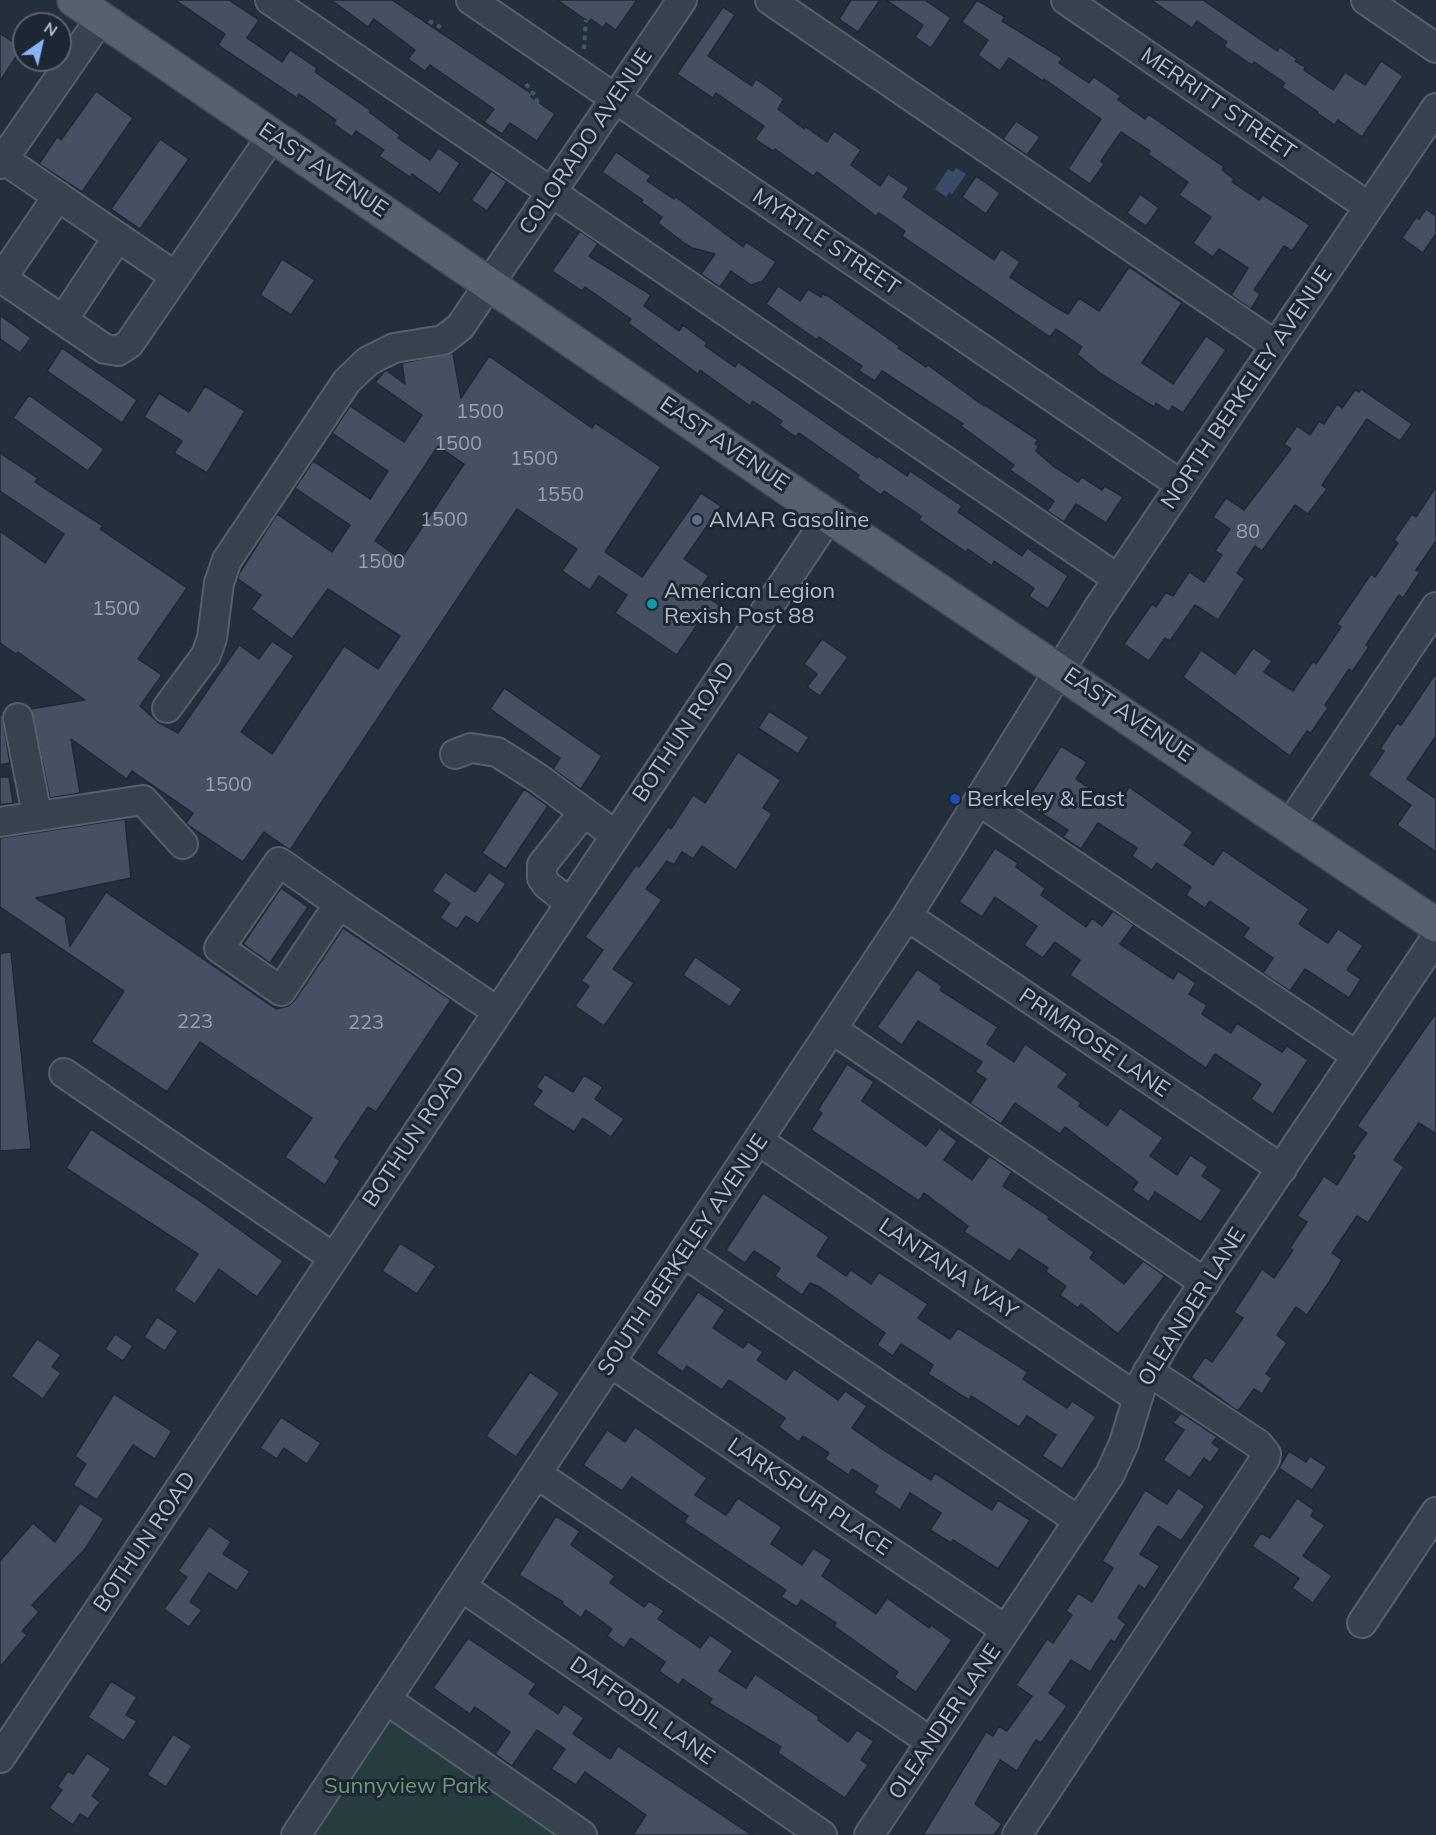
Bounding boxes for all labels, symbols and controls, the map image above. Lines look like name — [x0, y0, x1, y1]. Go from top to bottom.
north arrow — [12, 12, 72, 72]
text: N — [40, 17, 62, 40]
street label: MERRITT STREET — [1135, 42, 1301, 166]
street label: COLORADO AVENUE — [514, 44, 658, 240]
street label: EAST AVENUE — [254, 117, 392, 223]
street label: MYRTLE STREET — [747, 183, 905, 301]
street label: NORTH BERKELEY AVENUE — [1156, 262, 1338, 514]
street label: EAST AVENUE — [655, 391, 793, 497]
house number: 1500 — [456, 400, 504, 424]
house number: 1500 — [434, 432, 482, 456]
house number: 1500 — [510, 447, 558, 471]
house number: 1550 — [536, 483, 584, 507]
place label: AMAR Gasoline — [709, 507, 869, 533]
house number: 1500 — [420, 508, 468, 532]
marker: AMAR Gasoline — [690, 513, 704, 527]
house number: 80 — [1236, 520, 1260, 544]
house number: 1500 — [357, 550, 405, 574]
place label: American Legion Rexish Post 88 — [664, 578, 835, 630]
house number: 1500 — [92, 597, 140, 621]
marker: American Legion Rexish Post 88 — [645, 597, 659, 611]
street label: BOTHUN ROAD — [627, 657, 741, 807]
street label: EAST AVENUE — [1059, 662, 1197, 768]
house number: 1500 — [204, 773, 252, 797]
place label: Berkeley & East — [967, 786, 1124, 812]
marker: Berkeley & East — [948, 792, 962, 806]
street label: PRIMROSE LANE — [1014, 983, 1174, 1103]
house number: 223 — [177, 1010, 213, 1034]
house number: 223 — [348, 1011, 384, 1035]
street label: BOTHUN ROAD — [357, 1062, 471, 1212]
street label: SOUTH BERKELEY AVENUE — [592, 1129, 774, 1381]
street label: LANTANA WAY — [874, 1213, 1022, 1325]
street label: OLEANDER LANE — [1133, 1223, 1251, 1391]
street label: LARKSPUR PLACE — [722, 1433, 896, 1561]
street label: BOTHUN ROAD — [88, 1467, 202, 1617]
street label: OLEANDER LANE — [883, 1639, 1007, 1805]
street label: DAFFODIL LANE — [565, 1651, 719, 1771]
park label: Sunnyview Park — [324, 1773, 488, 1799]

